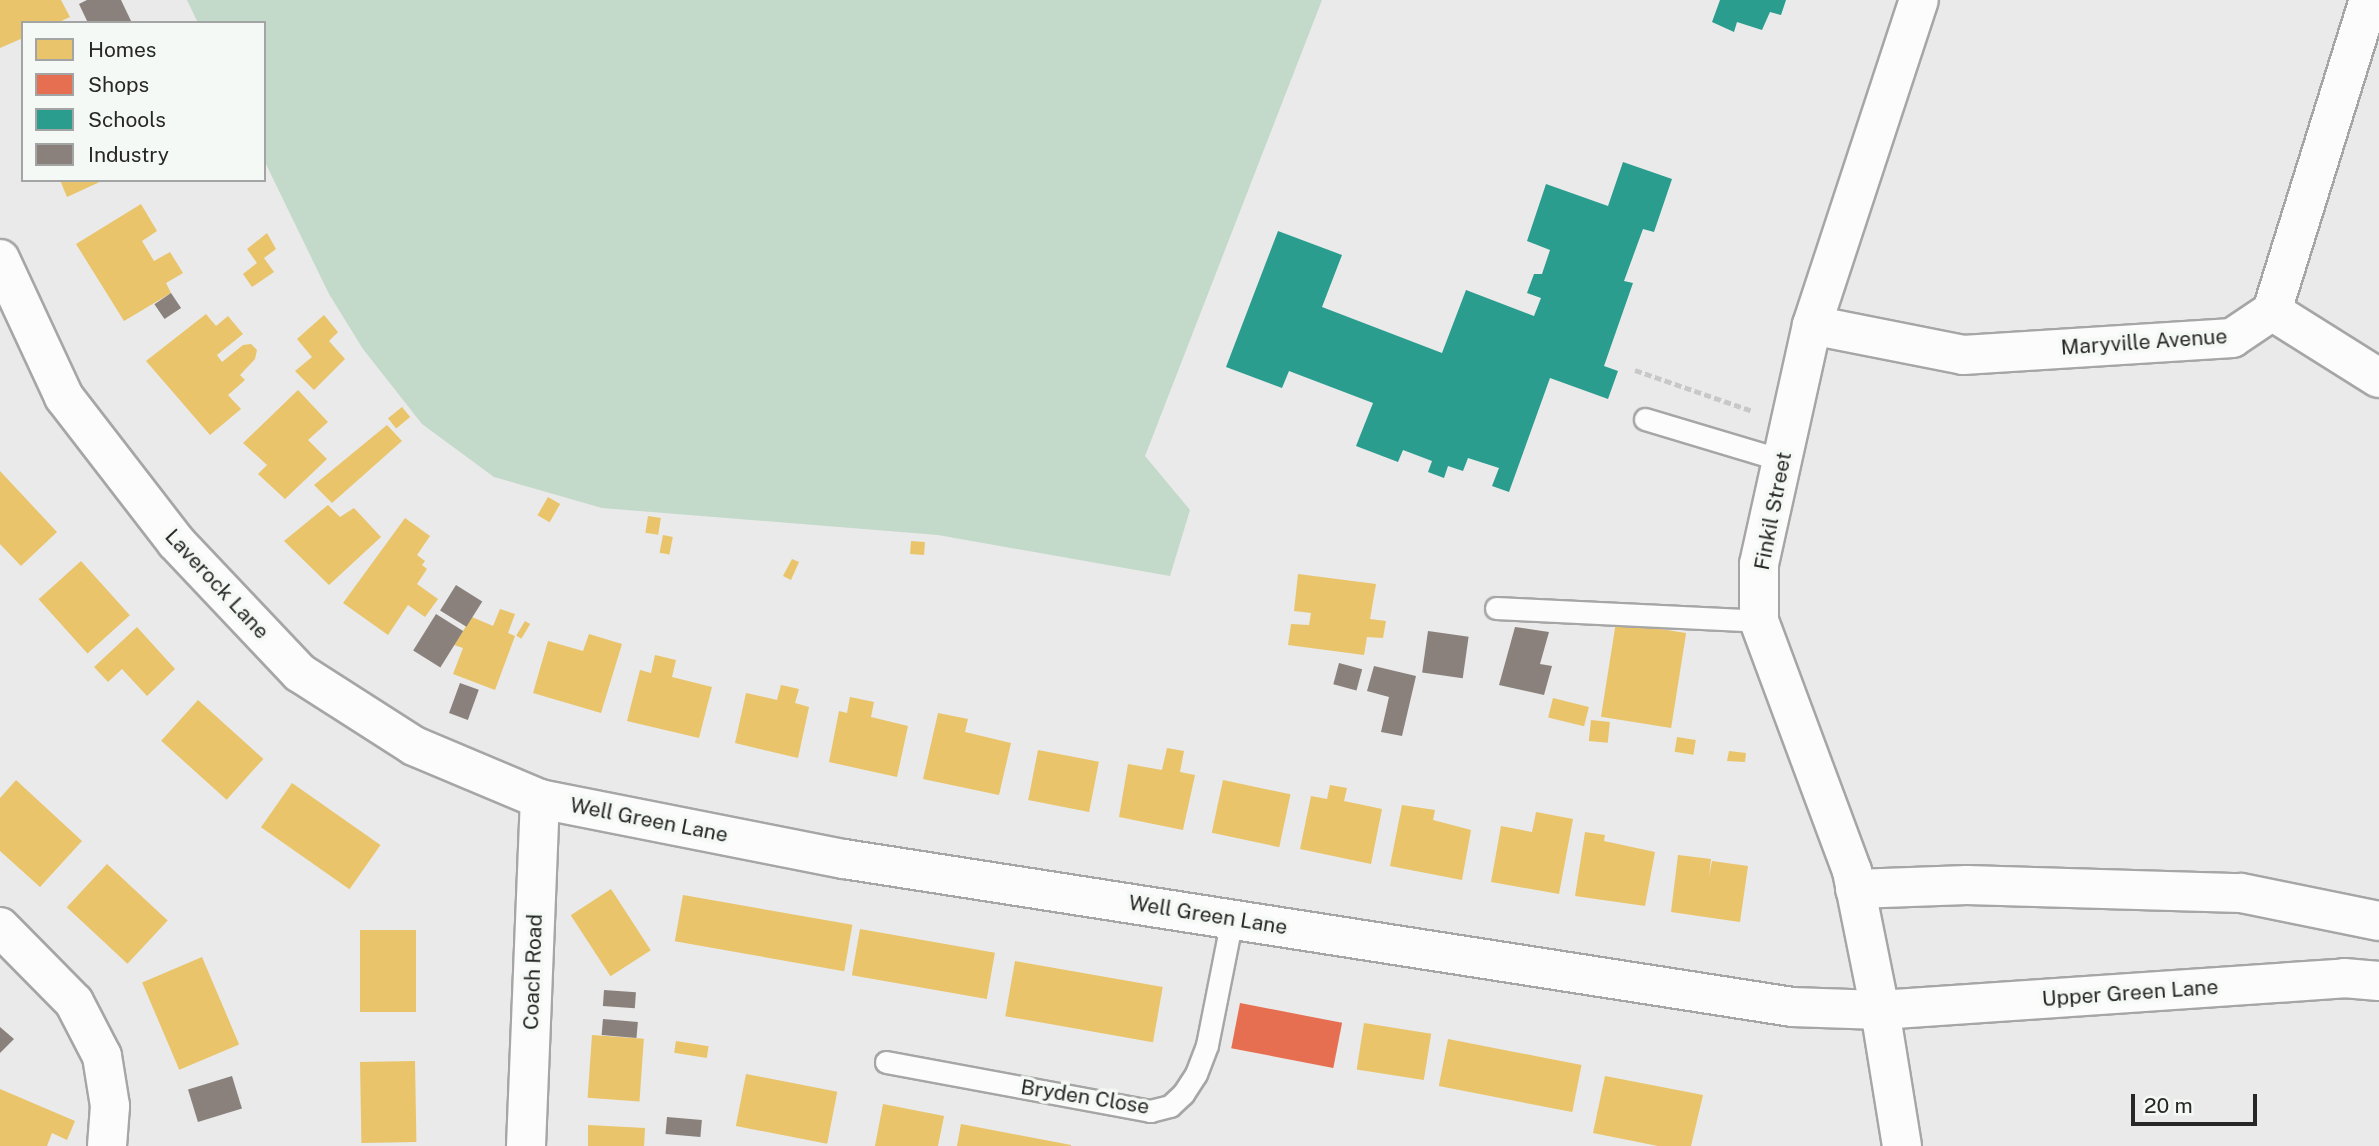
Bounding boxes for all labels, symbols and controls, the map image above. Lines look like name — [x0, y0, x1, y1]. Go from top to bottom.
legend — [21, 21, 266, 182]
text: Homes — [88, 37, 156, 62]
text: Shops — [88, 72, 149, 97]
text: Schools — [88, 107, 166, 132]
text: Industry — [88, 142, 169, 167]
street label: Maryville Avenue — [2060, 324, 2228, 360]
street label: Finkil Street — [1749, 450, 1797, 572]
street label: Laverock Lane — [160, 524, 274, 644]
street label: Well Green Lane — [568, 792, 730, 848]
street label: Well Green Lane — [1127, 890, 1289, 940]
street label: Coach Road — [518, 914, 548, 1030]
street label: Upper Green Lane — [2041, 974, 2219, 1012]
street label: Bryden Close — [1019, 1074, 1151, 1120]
scale bar — [2134, 1080, 2260, 1124]
text: 20 m — [2144, 1093, 2193, 1118]

